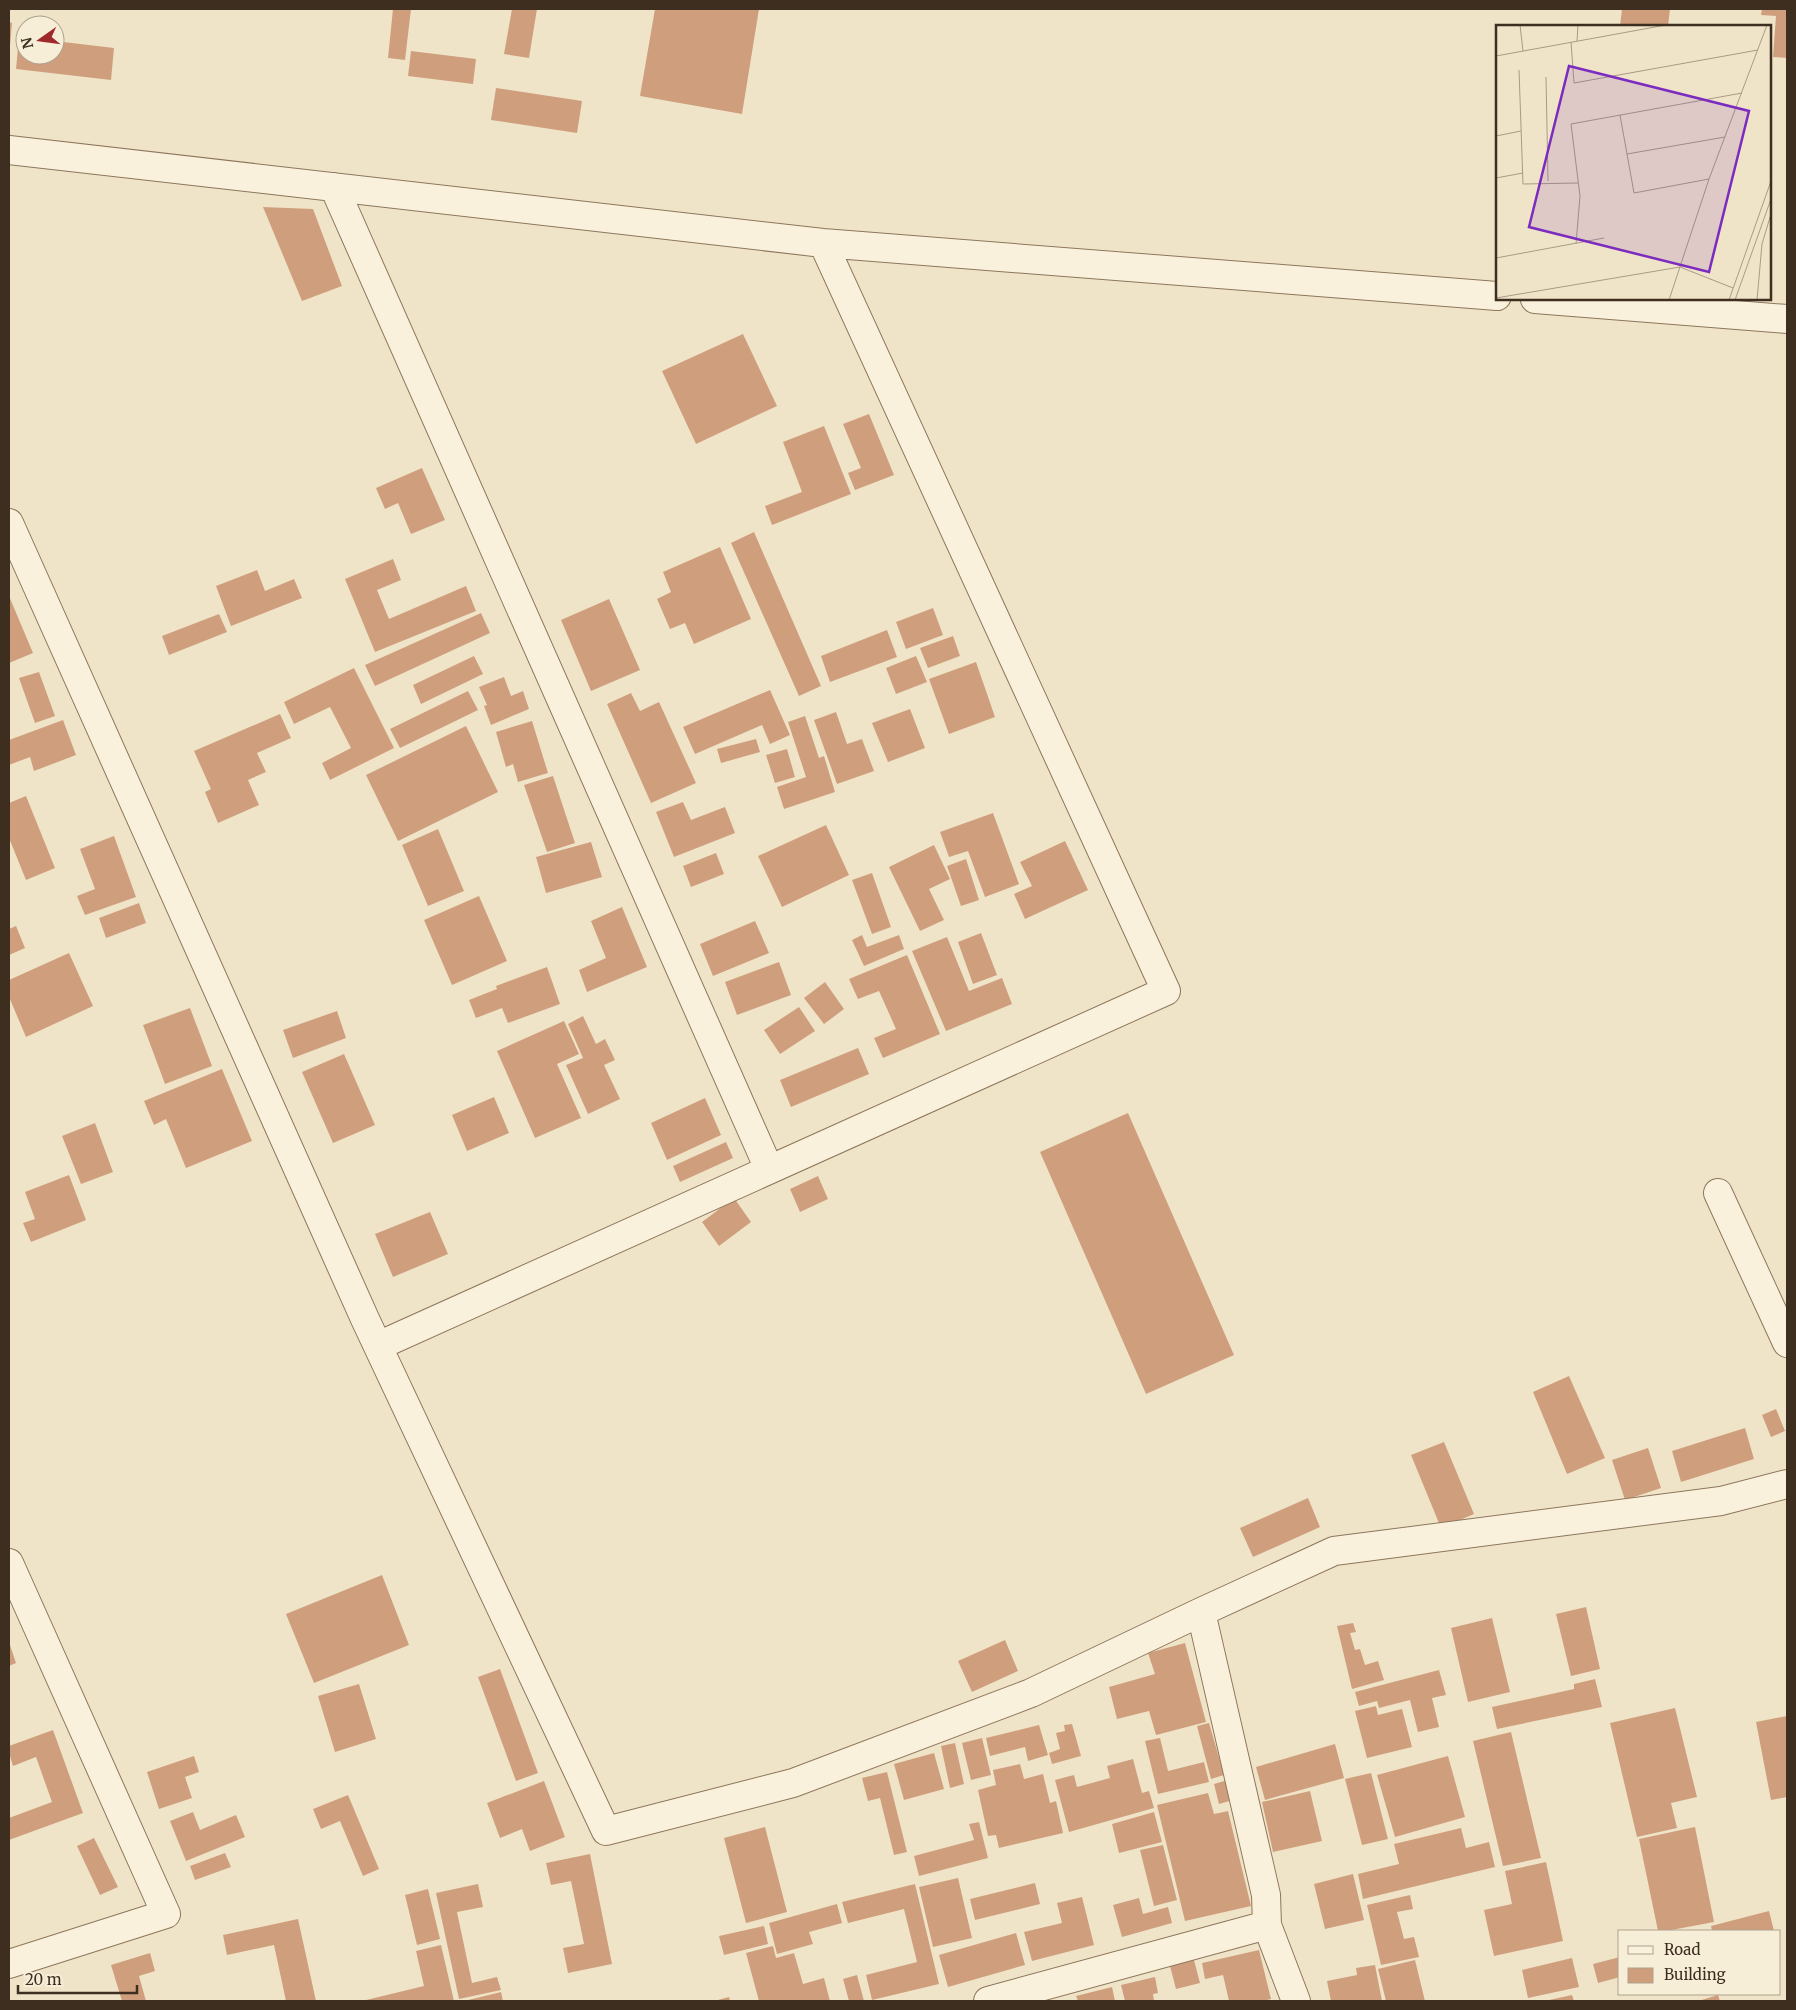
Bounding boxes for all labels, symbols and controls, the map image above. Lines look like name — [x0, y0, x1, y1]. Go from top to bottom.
north arrow — [15, 15, 65, 65]
inset map — [1496, 25, 1771, 300]
text: N — [17, 36, 37, 51]
legend — [1618, 1930, 1781, 1995]
text: Road — [1664, 1940, 1700, 1959]
scale bar — [18, 1962, 136, 1994]
text: Building — [1664, 1965, 1726, 1984]
text: 20 m — [25, 1970, 62, 1989]

